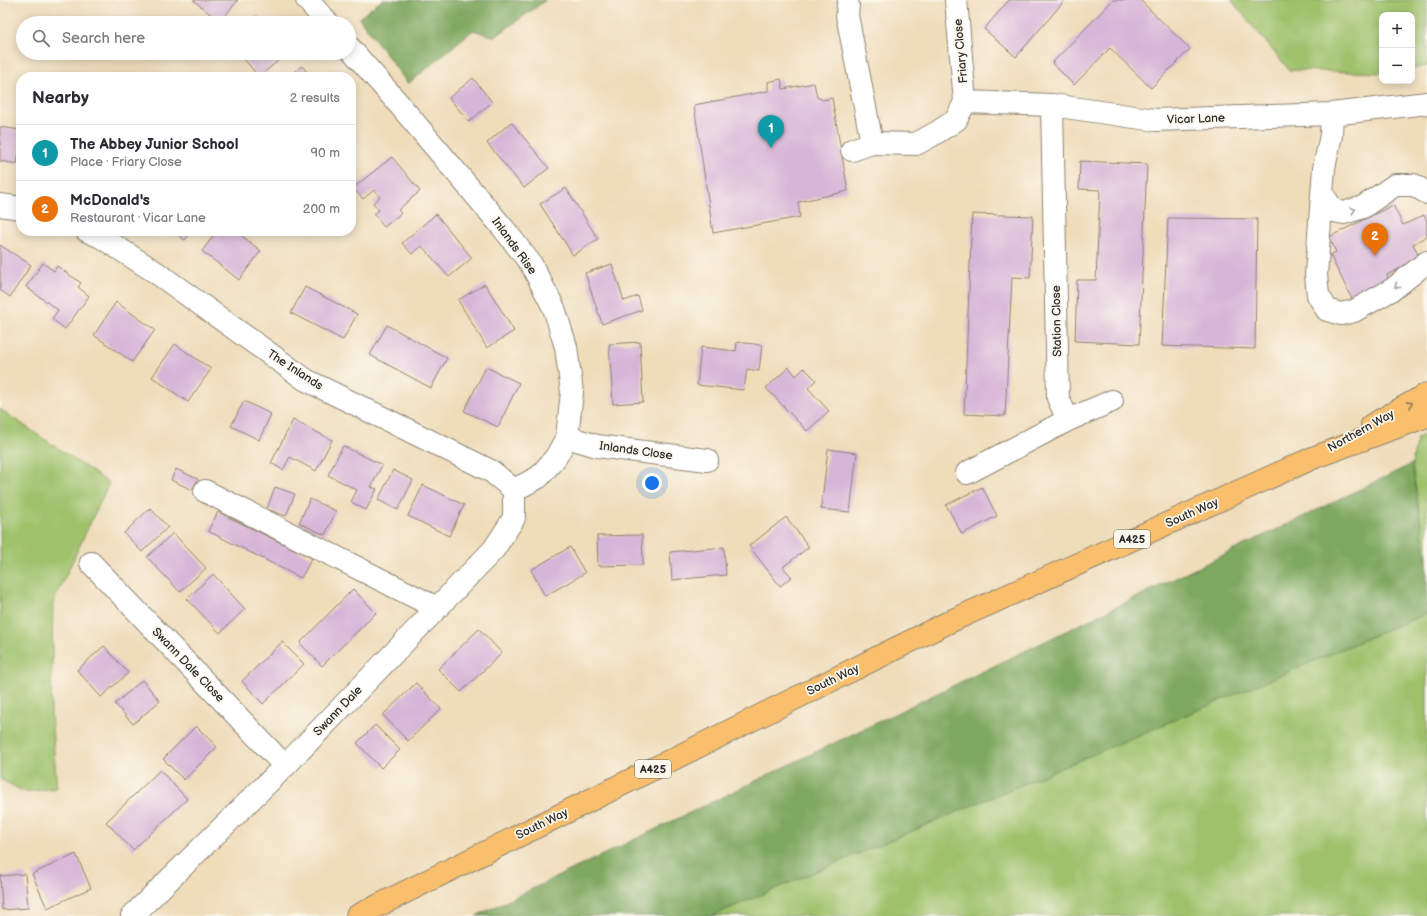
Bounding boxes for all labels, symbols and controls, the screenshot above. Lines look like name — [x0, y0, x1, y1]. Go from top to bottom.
map controls — [1379, 12, 1415, 84]
button: + — [1379, 12, 1415, 48]
search box — [16, 16, 356, 60]
street label: Friary Close — [951, 18, 971, 84]
icon: search — [30, 27, 52, 49]
text: Search here — [62, 29, 145, 48]
button: − — [1379, 48, 1415, 84]
text: Nearby — [32, 88, 89, 108]
text: 2 results — [290, 90, 340, 106]
street label: Vicar Lane — [1167, 110, 1225, 128]
pin: 1 — [758, 115, 784, 148]
text: The Abbey Junior School — [70, 135, 238, 154]
text: 1 — [42, 145, 48, 161]
text: 90 m — [311, 145, 340, 161]
text: Place · Friary Close — [70, 154, 182, 170]
text: McDonald's — [70, 191, 150, 210]
text: 2 — [41, 201, 49, 217]
text: 200 m — [303, 201, 340, 217]
one-way arrow — [1349, 207, 1356, 215]
text: Restaurant · Vicar Lane — [70, 210, 206, 226]
street label: Inlands Rise — [488, 214, 540, 278]
pin: 2 — [1362, 223, 1388, 256]
one-way arrow — [1394, 281, 1401, 288]
street label: Station Close — [1049, 285, 1065, 357]
street label: The Inlands — [264, 346, 326, 394]
one-way arrow — [1406, 401, 1413, 408]
street label: Northern Way — [1325, 406, 1398, 456]
street label: Inlands Close — [598, 438, 674, 464]
your location — [642, 473, 662, 493]
street label: South Way — [1163, 494, 1221, 531]
road number: A425 — [1114, 530, 1150, 548]
street label: Swann Dale Close — [149, 624, 227, 706]
street label: South Way — [804, 661, 862, 699]
street label: Swann Dale — [310, 683, 366, 739]
road number: A425 — [635, 760, 671, 778]
street label: South Way — [513, 805, 571, 843]

